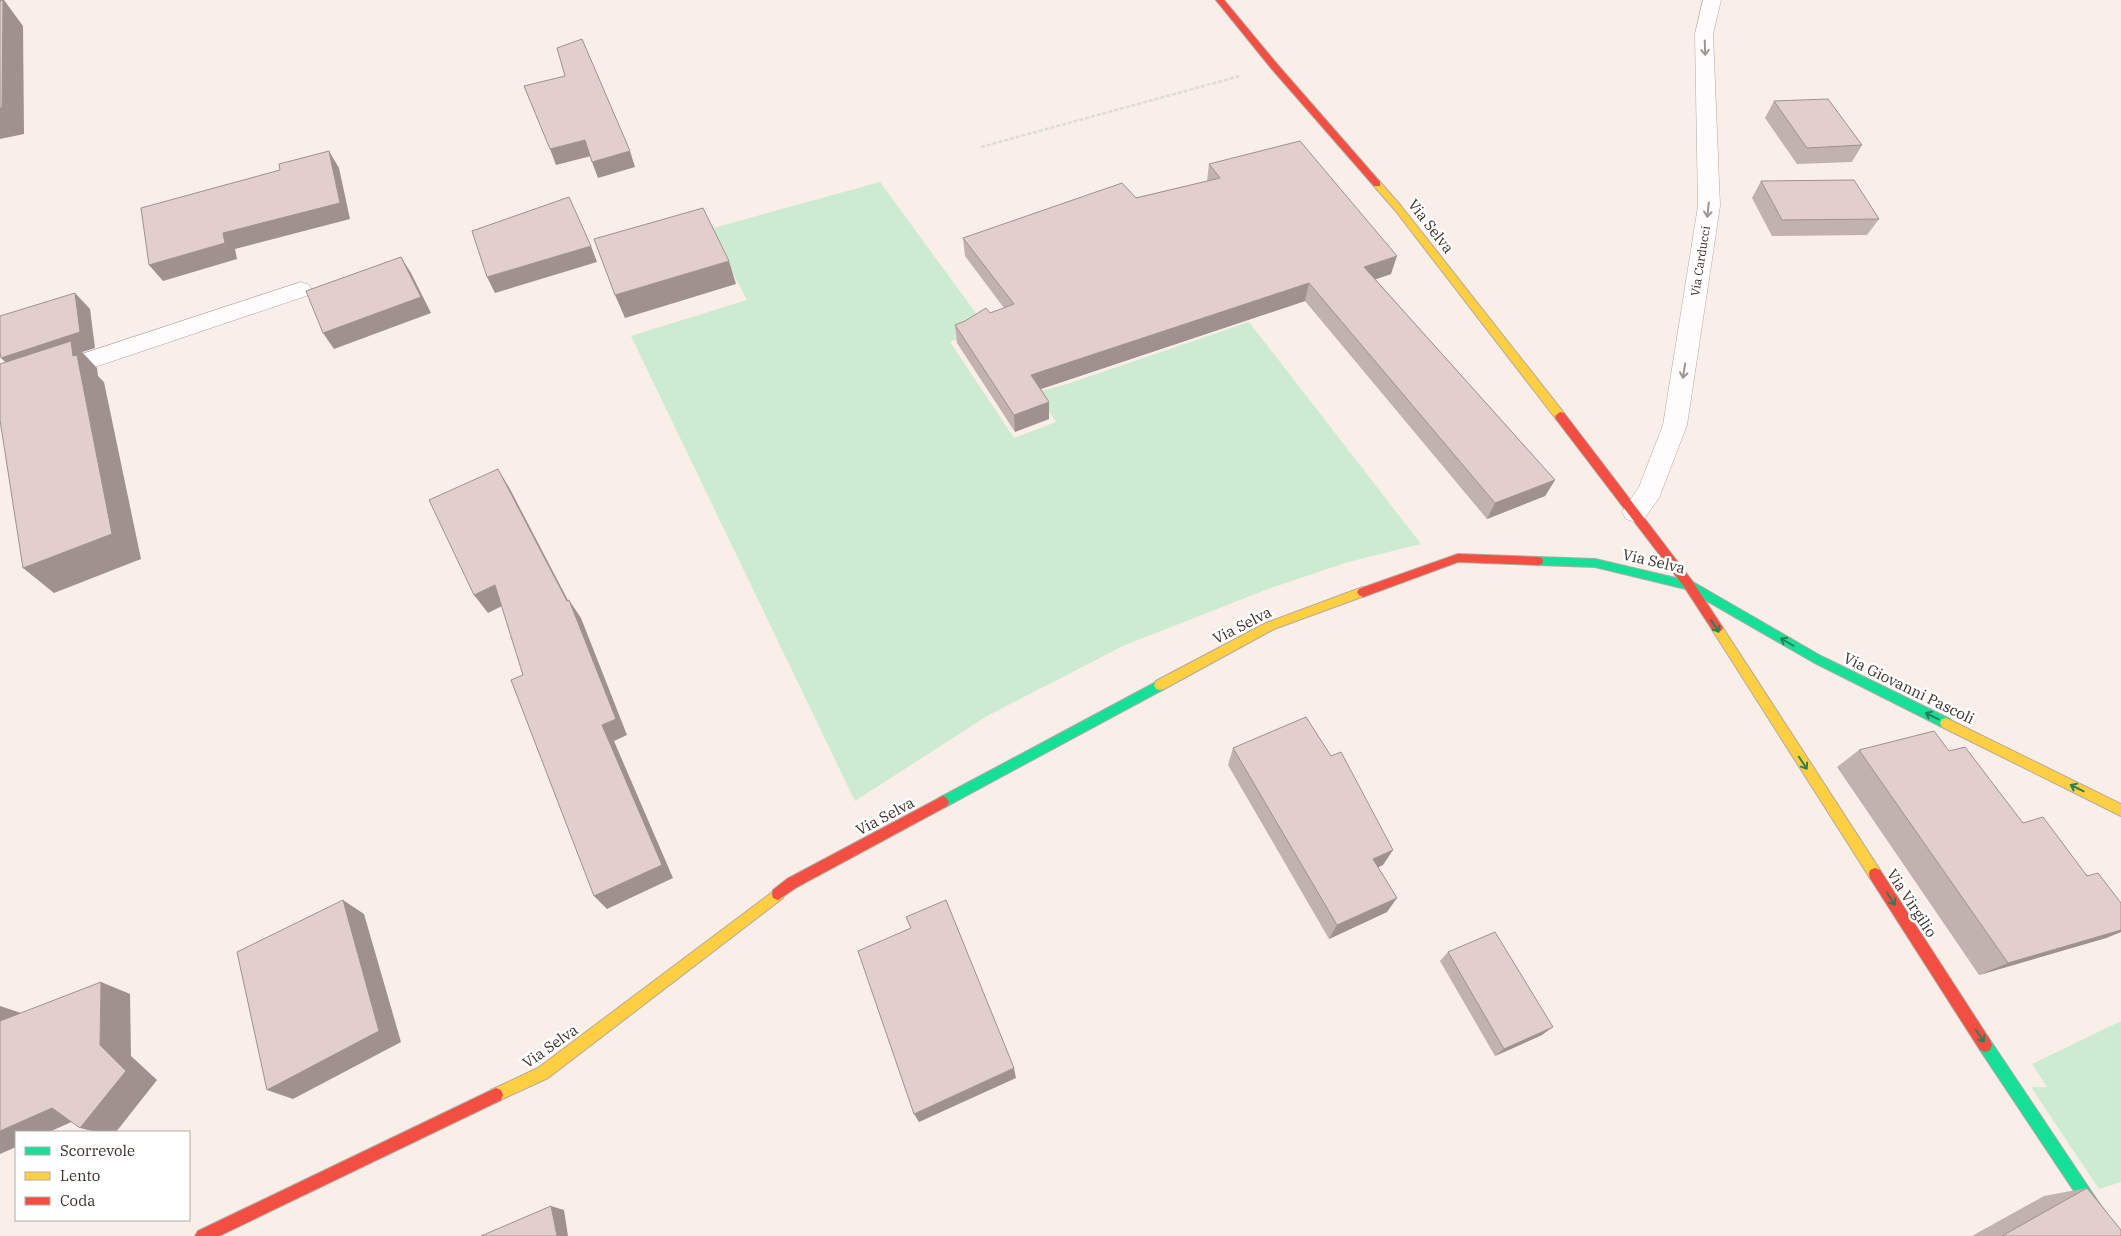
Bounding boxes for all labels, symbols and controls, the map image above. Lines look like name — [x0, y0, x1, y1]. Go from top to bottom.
one-way arrow — [1700, 40, 1709, 56]
street label: Via Selva — [1404, 195, 1458, 257]
one-way arrow — [1703, 202, 1713, 218]
street label: Via Carducci — [1687, 224, 1713, 297]
one-way arrow — [1678, 363, 1688, 379]
street label: Via Selva — [1621, 545, 1687, 577]
street label: Via Selva — [1209, 602, 1275, 648]
one-way arrow — [1710, 619, 1720, 633]
one-way arrow — [1781, 636, 1795, 646]
street label: Via Giovanni Pascoli — [1840, 648, 1978, 728]
one-way arrow — [1925, 711, 1940, 720]
one-way arrow — [1799, 755, 1809, 769]
one-way arrow — [2070, 783, 2085, 792]
street label: Via Selva — [853, 793, 917, 839]
street label: Via Virgilio — [1883, 865, 1941, 941]
one-way arrow — [1887, 892, 1897, 906]
street label: Via Selva — [519, 1020, 581, 1072]
one-way arrow — [1974, 1029, 1985, 1043]
legend — [15, 1131, 190, 1221]
text: Scorrevole — [60, 1141, 135, 1160]
text: Lento — [60, 1166, 100, 1185]
text: Coda — [60, 1191, 96, 1210]

